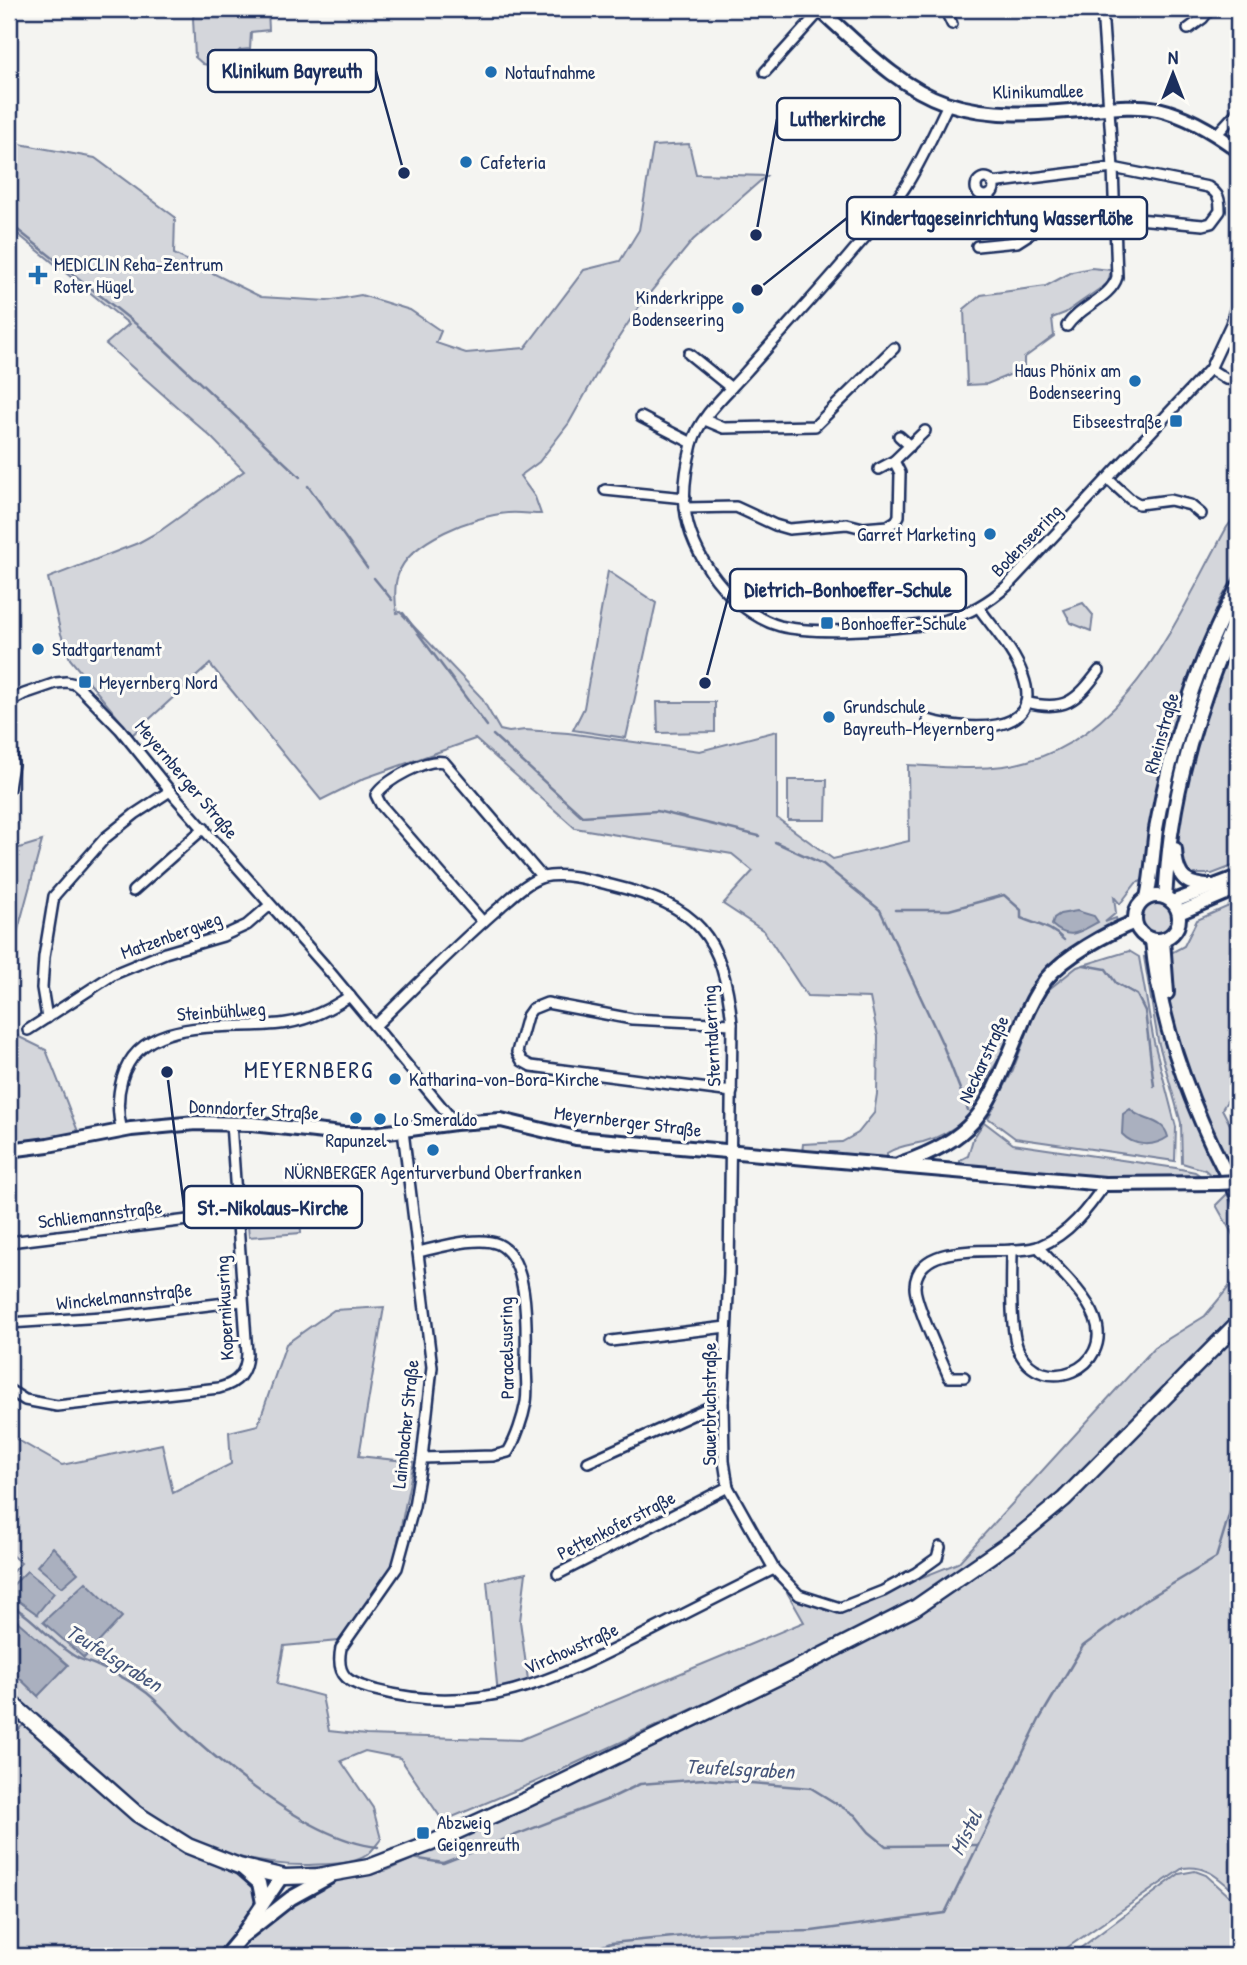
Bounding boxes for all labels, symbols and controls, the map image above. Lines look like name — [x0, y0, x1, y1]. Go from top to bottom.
north arrow — [1138, 38, 1208, 108]
text: N — [1168, 44, 1178, 70]
callout: Klinikum Bayreuth — [208, 50, 376, 92]
text: Klinikum Bayreuth — [222, 56, 362, 86]
place label: Notaufnahme — [505, 59, 596, 85]
marker: Notaufnahme — [483, 64, 499, 80]
street label: Klinikumallee — [992, 77, 1084, 105]
callout: Lutherkirche — [777, 98, 900, 140]
text: Lutherkirche — [790, 104, 886, 133]
place label: Cafeteria — [480, 149, 546, 175]
marker: Cafeteria — [458, 154, 474, 170]
callout: Kindertageseinrichtung Wasserflöhe — [847, 197, 1147, 239]
text: Kindertageseinrichtung Wasserflöhe — [861, 203, 1134, 233]
place label: MEDICLIN Reha-Zentrum Roter Hügel — [54, 251, 223, 299]
marker: MEDICLIN Reha-Zentrum Roter Hügel — [28, 265, 48, 285]
place label: Kinderkrippe Bodenseering — [632, 284, 724, 332]
marker: Kinderkrippe Bodenseering — [730, 300, 746, 316]
place label: Haus Phönix am Bodenseering — [1015, 357, 1121, 405]
marker: Haus Phönix am Bodenseering — [1127, 373, 1143, 389]
place label: Eibseestraße — [1073, 408, 1162, 434]
marker: Eibseestraße — [1168, 413, 1184, 429]
street label: Bodenseering — [985, 498, 1067, 582]
place label: Garret Marketing — [857, 521, 976, 547]
marker: Garret Marketing — [982, 526, 998, 542]
callout: Dietrich-Bonhoeffer-Schule — [730, 569, 966, 611]
text: Dietrich-Bonhoeffer-Schule — [744, 575, 952, 604]
place label: Bonhoeffer-Schule — [841, 610, 967, 636]
marker: Bonhoeffer-Schule — [819, 615, 835, 631]
place label: Stadtgartenamt — [52, 636, 162, 662]
marker: Stadtgartenamt — [30, 641, 46, 657]
place label: Meyernberg Nord — [99, 669, 218, 695]
marker: Meyernberg Nord — [77, 674, 93, 690]
street label: Rheinstraße — [1137, 689, 1185, 777]
place label: Grundschule Bayreuth-Meyernberg — [843, 693, 994, 741]
marker: Grundschule Bayreuth-Meyernberg — [821, 709, 837, 725]
street label: Meyernberger Straße — [129, 714, 245, 845]
street label: Matzenbergweg — [117, 905, 225, 965]
street label: Sterntalerring — [695, 985, 727, 1087]
street label: Steinbühlweg — [176, 995, 266, 1027]
street label: Neckarstraße — [951, 1011, 1015, 1107]
district label: MEYERNBERG — [244, 1054, 374, 1085]
place label: Katharina-von-Bora-Kirche — [409, 1066, 600, 1092]
marker: Katharina-von-Bora-Kirche — [387, 1071, 403, 1087]
street label: Donndorfer Straße — [188, 1093, 320, 1125]
street label: Meyernberger Straße — [553, 1099, 704, 1143]
place label: Lo Smeraldo — [394, 1106, 478, 1132]
marker: Rapunzel — [348, 1110, 364, 1126]
marker: Lo Smeraldo — [372, 1111, 388, 1127]
place label: Rapunzel — [325, 1127, 388, 1153]
marker: NÜRNBERGER Agenturverbund Oberfranken — [425, 1142, 441, 1158]
place label: NÜRNBERGER Agenturverbund Oberfranken — [284, 1159, 582, 1185]
callout: St.-Nikolaus-Kirche — [184, 1186, 362, 1228]
street label: Schliemannstraße — [37, 1193, 164, 1235]
text: St.-Nikolaus-Kirche — [198, 1193, 349, 1222]
street label: Kopernikusring — [208, 1255, 240, 1361]
street label: Winckelmannstraße — [55, 1276, 194, 1316]
street label: Paracelsusring — [492, 1297, 520, 1399]
street label: Sauerbruchstraße — [696, 1342, 722, 1465]
street label: Laimbacher Straße — [385, 1358, 425, 1490]
street label: Pettenkoferstraße — [552, 1484, 680, 1566]
street label: Virchowstraße — [520, 1616, 622, 1680]
water label: Teufelsgraben — [61, 1617, 169, 1699]
water label: Teufelsgraben — [685, 1751, 796, 1786]
water label: Mistel — [942, 1804, 989, 1860]
place label: Abzweig Geigenreuth — [437, 1809, 520, 1857]
marker: Abzweig Geigenreuth — [415, 1825, 431, 1841]

